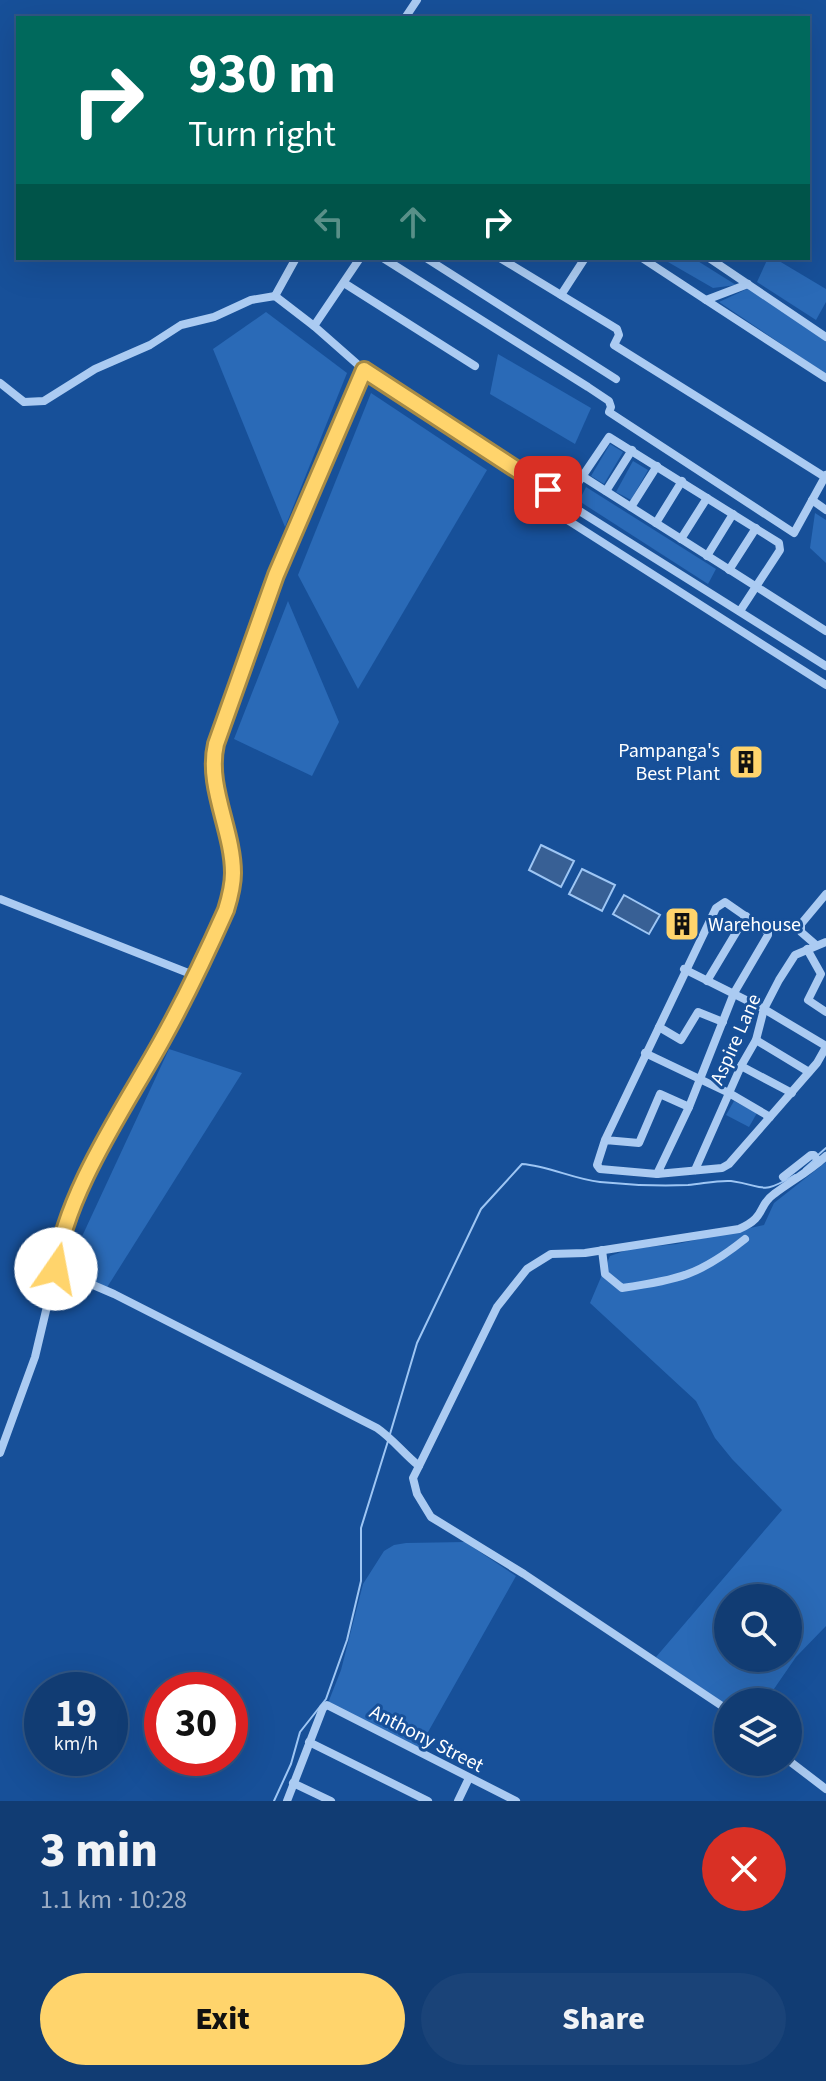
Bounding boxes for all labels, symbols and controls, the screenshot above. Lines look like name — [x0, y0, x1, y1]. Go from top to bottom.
text: 930 m — [188, 35, 336, 114]
icon: right — [56, 48, 160, 152]
text: Turn right — [188, 109, 336, 160]
icon: left — [307, 200, 351, 244]
icon: ahead — [391, 200, 435, 244]
icon: right — [475, 200, 519, 244]
pin — [514, 456, 582, 524]
icon: arrive — [526, 468, 570, 512]
place label: Pampanga's Best Plant — [618, 737, 720, 788]
building icon: Pampanga's Best Plant — [727, 743, 765, 781]
building icon: Warehouse — [663, 905, 701, 943]
place label: Warehouse — [708, 911, 801, 939]
street label: Aspire Lane — [703, 989, 768, 1089]
position arrow — [14, 1227, 98, 1311]
map controls — [714, 1584, 802, 1776]
button: search — [714, 1584, 802, 1672]
speed limit sign: 30 — [144, 1672, 248, 1776]
text: 19 — [55, 1685, 97, 1742]
button: layers — [714, 1688, 802, 1776]
street label: Anthony Street — [365, 1698, 489, 1780]
text: km/h — [54, 1730, 98, 1758]
text: 3 min — [40, 1817, 158, 1885]
button: close — [702, 1827, 786, 1911]
text: 1.1 km · 10:28 — [40, 1881, 187, 1918]
button: Exit — [40, 1973, 405, 2065]
button: Share — [421, 1973, 786, 2065]

